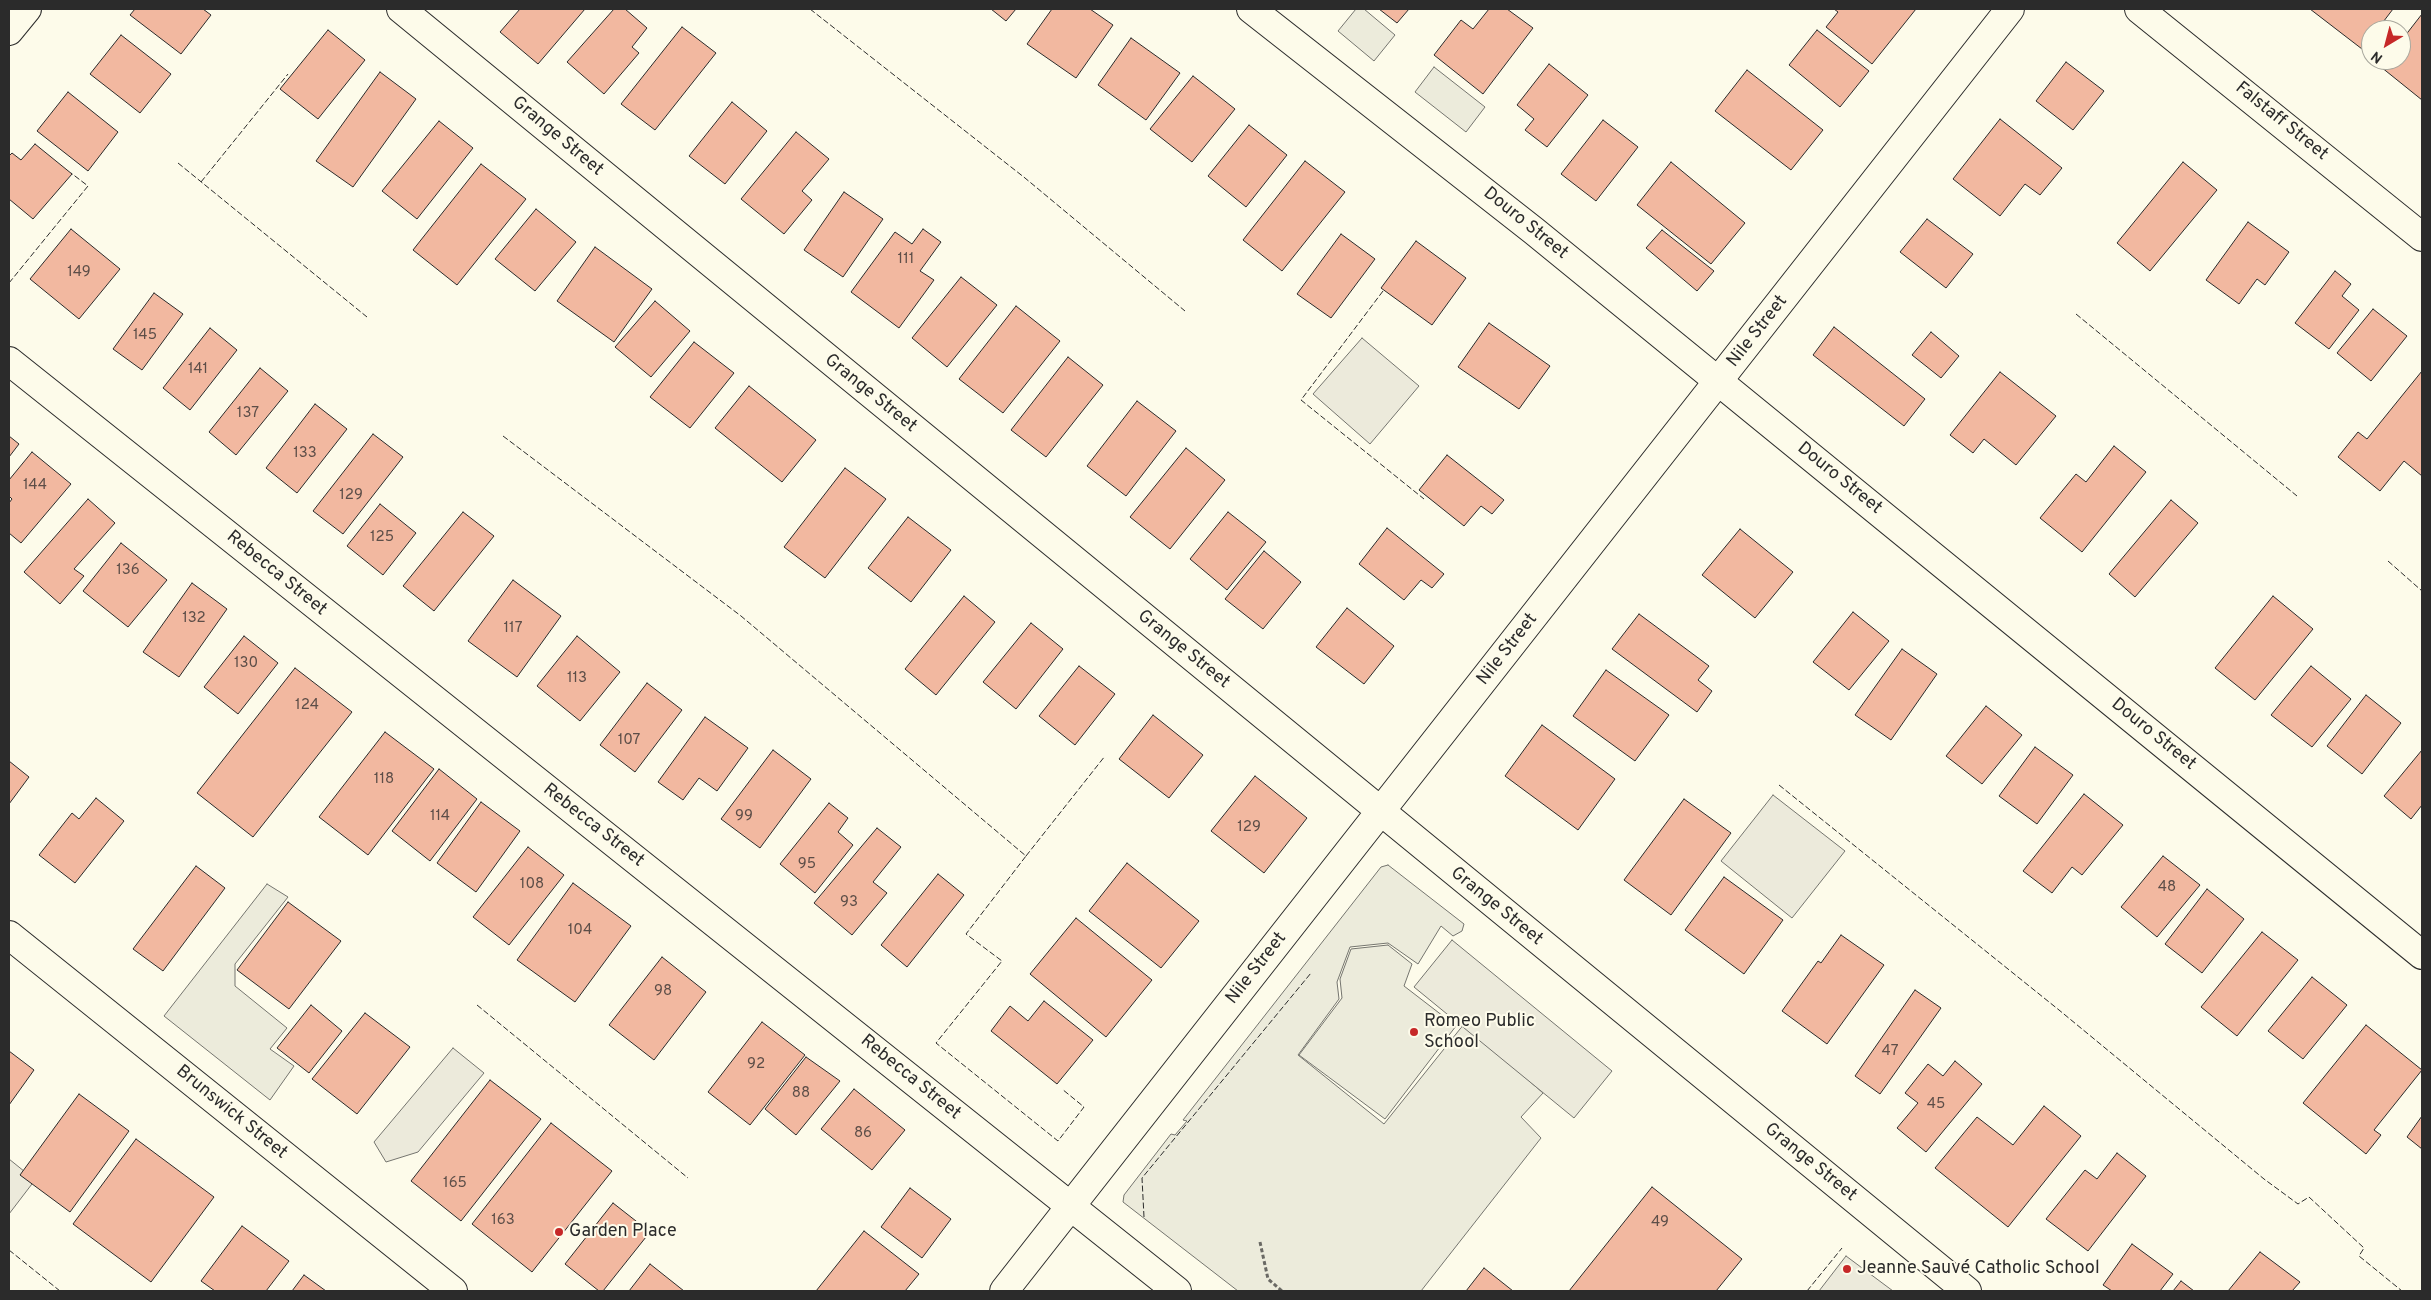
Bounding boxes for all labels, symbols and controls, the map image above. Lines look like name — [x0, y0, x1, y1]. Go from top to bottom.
north arrow — [2361, 20, 2411, 70]
text: N — [2368, 47, 2386, 66]
street label: Falstaff Street — [2230, 78, 2332, 166]
street label: Grange Street — [507, 93, 607, 181]
street label: Douro Street — [1478, 183, 1572, 265]
house number: 111 — [898, 251, 914, 269]
house number: 149 — [67, 264, 91, 282]
street label: Nile Street — [1723, 292, 1793, 372]
house number: 145 — [133, 327, 157, 345]
street label: Grange Street — [819, 350, 921, 438]
house number: 141 — [188, 361, 208, 379]
house number: 137 — [237, 405, 259, 423]
street label: Douro Street — [1792, 438, 1886, 520]
house number: 133 — [293, 445, 317, 463]
house number: 144 — [23, 477, 47, 495]
house number: 129 — [339, 487, 363, 505]
street label: Rebecca Street — [221, 527, 331, 621]
house number: 125 — [370, 529, 394, 547]
house number: 136 — [116, 562, 140, 580]
street label: Grange Street — [1132, 606, 1234, 694]
house number: 132 — [182, 610, 206, 628]
street label: Nile Street — [1473, 610, 1543, 690]
house number: 117 — [504, 620, 522, 638]
house number: 130 — [234, 655, 258, 673]
house number: 113 — [567, 670, 587, 688]
street label: Douro Street — [2106, 694, 2200, 776]
house number: 124 — [295, 697, 319, 715]
house number: 107 — [618, 732, 640, 750]
house number: 118 — [374, 771, 394, 789]
street label: Rebecca Street — [538, 780, 648, 872]
house number: 114 — [430, 808, 450, 826]
house number: 99 — [735, 808, 753, 826]
house number: 129 — [1237, 819, 1261, 837]
house number: 95 — [798, 856, 816, 874]
street label: Grange Street — [1445, 863, 1547, 951]
house number: 108 — [520, 876, 544, 894]
house number: 48 — [2158, 879, 2176, 897]
house number: 93 — [840, 894, 858, 912]
house number: 104 — [568, 922, 592, 940]
street label: Nile Street — [1222, 929, 1292, 1009]
house number: 98 — [654, 983, 672, 1001]
place label: Romeo Public School — [1424, 1011, 1535, 1054]
marker: Romeo Public School — [1408, 1026, 1420, 1038]
street label: Rebecca Street — [855, 1031, 965, 1125]
house number: 47 — [1882, 1043, 1898, 1061]
house number: 92 — [747, 1056, 765, 1074]
street label: Brunswick Street — [171, 1061, 291, 1165]
house number: 88 — [792, 1085, 810, 1103]
house number: 45 — [1927, 1096, 1945, 1114]
street label: Grange Street — [1759, 1119, 1861, 1207]
house number: 86 — [854, 1125, 872, 1143]
house number: 165 — [443, 1175, 467, 1193]
house number: 163 — [491, 1212, 515, 1230]
house number: 49 — [1651, 1214, 1669, 1232]
place label: Garden Place — [569, 1221, 677, 1243]
marker: Garden Place — [553, 1226, 565, 1238]
place label: Jeanne Sauvé Catholic School — [1857, 1258, 2100, 1280]
marker: Jeanne Sauvé Catholic School — [1841, 1263, 1853, 1275]

